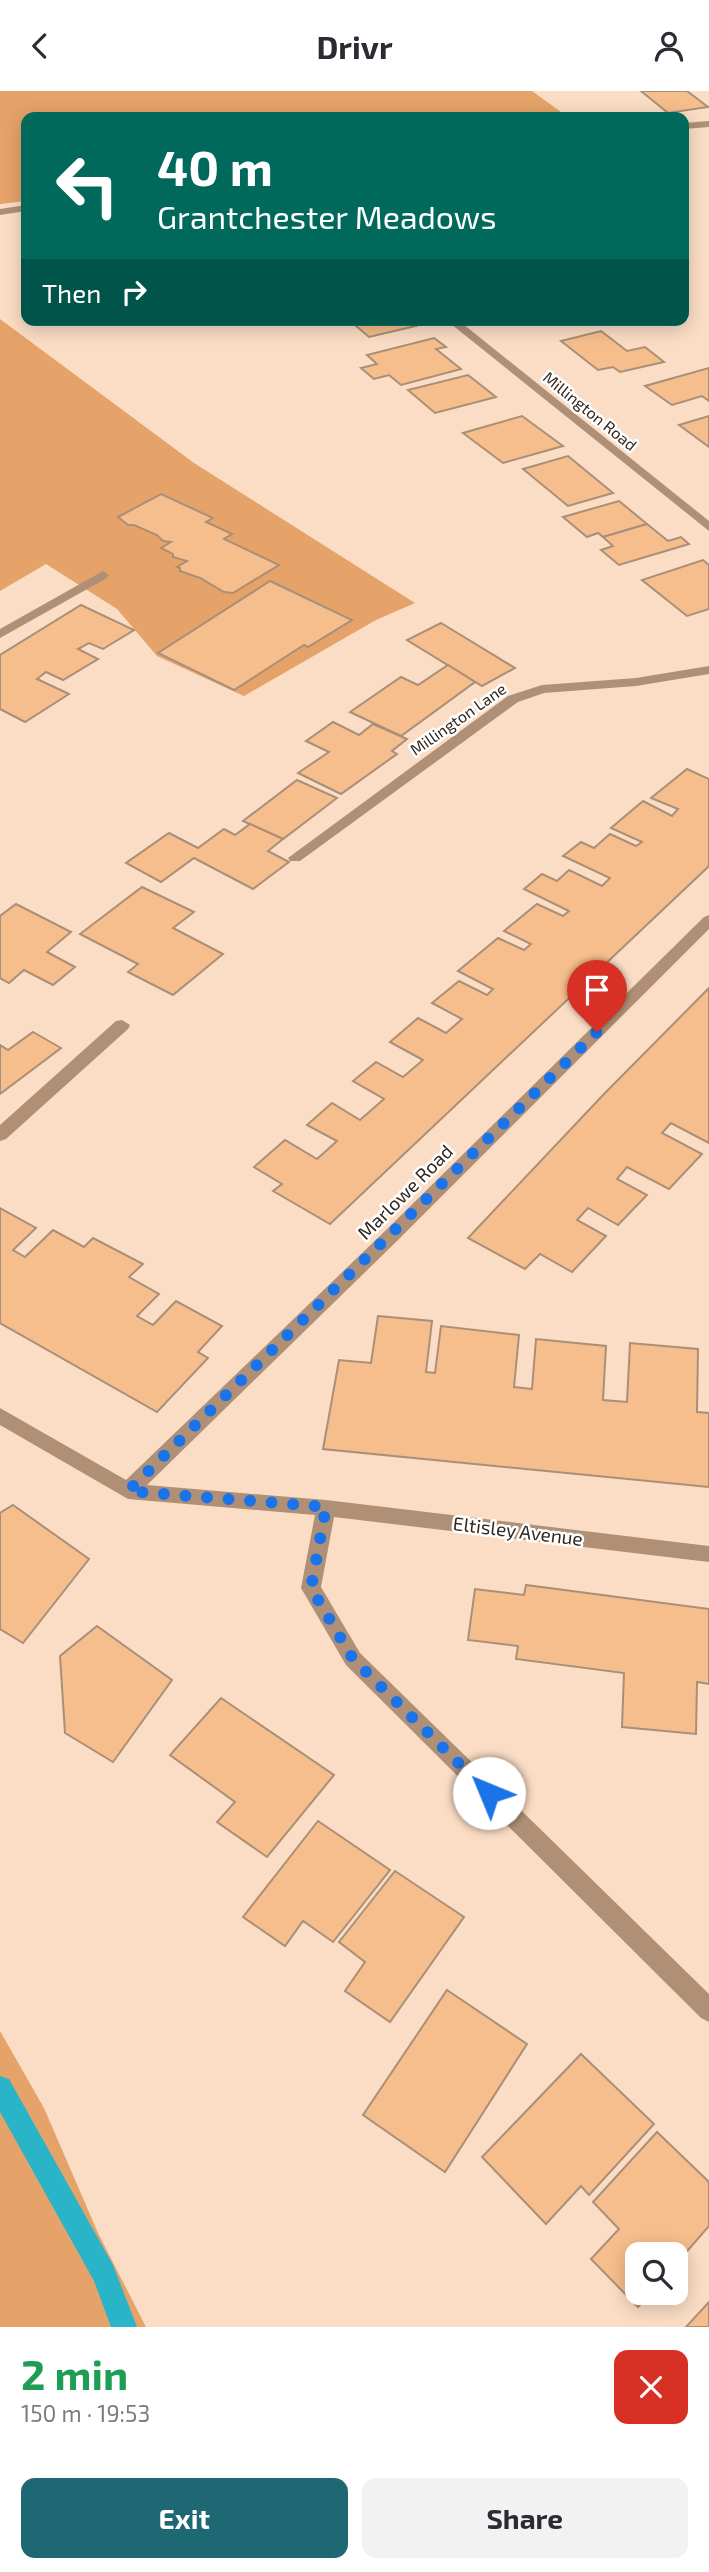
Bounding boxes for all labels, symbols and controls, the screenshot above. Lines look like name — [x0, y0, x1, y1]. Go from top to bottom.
icon: back — [21, 27, 59, 65]
text: Drivr — [316, 27, 393, 65]
icon: person — [650, 27, 688, 65]
text: 40 m — [157, 137, 273, 196]
icon: left — [42, 140, 133, 231]
text: Grantchester Meadows — [157, 197, 497, 235]
icon: right — [115, 273, 153, 311]
text: Then — [42, 277, 101, 308]
street label: Millington Road — [540, 367, 641, 454]
street label: Millington Lane — [406, 679, 509, 759]
pin — [567, 960, 627, 1032]
icon: arrive — [578, 971, 616, 1009]
street label: Marlowe Road — [352, 1139, 457, 1244]
street label: Eltisley Avenue — [452, 1511, 584, 1550]
position arrow — [452, 1756, 526, 1830]
map controls — [625, 2242, 688, 2305]
button: search — [625, 2242, 688, 2305]
text: 2 min — [21, 2348, 128, 2398]
button: close — [614, 2350, 688, 2424]
text: 150 m · 19:53 — [21, 2399, 150, 2427]
button: Exit — [21, 2478, 348, 2558]
button: Share — [362, 2478, 688, 2558]

